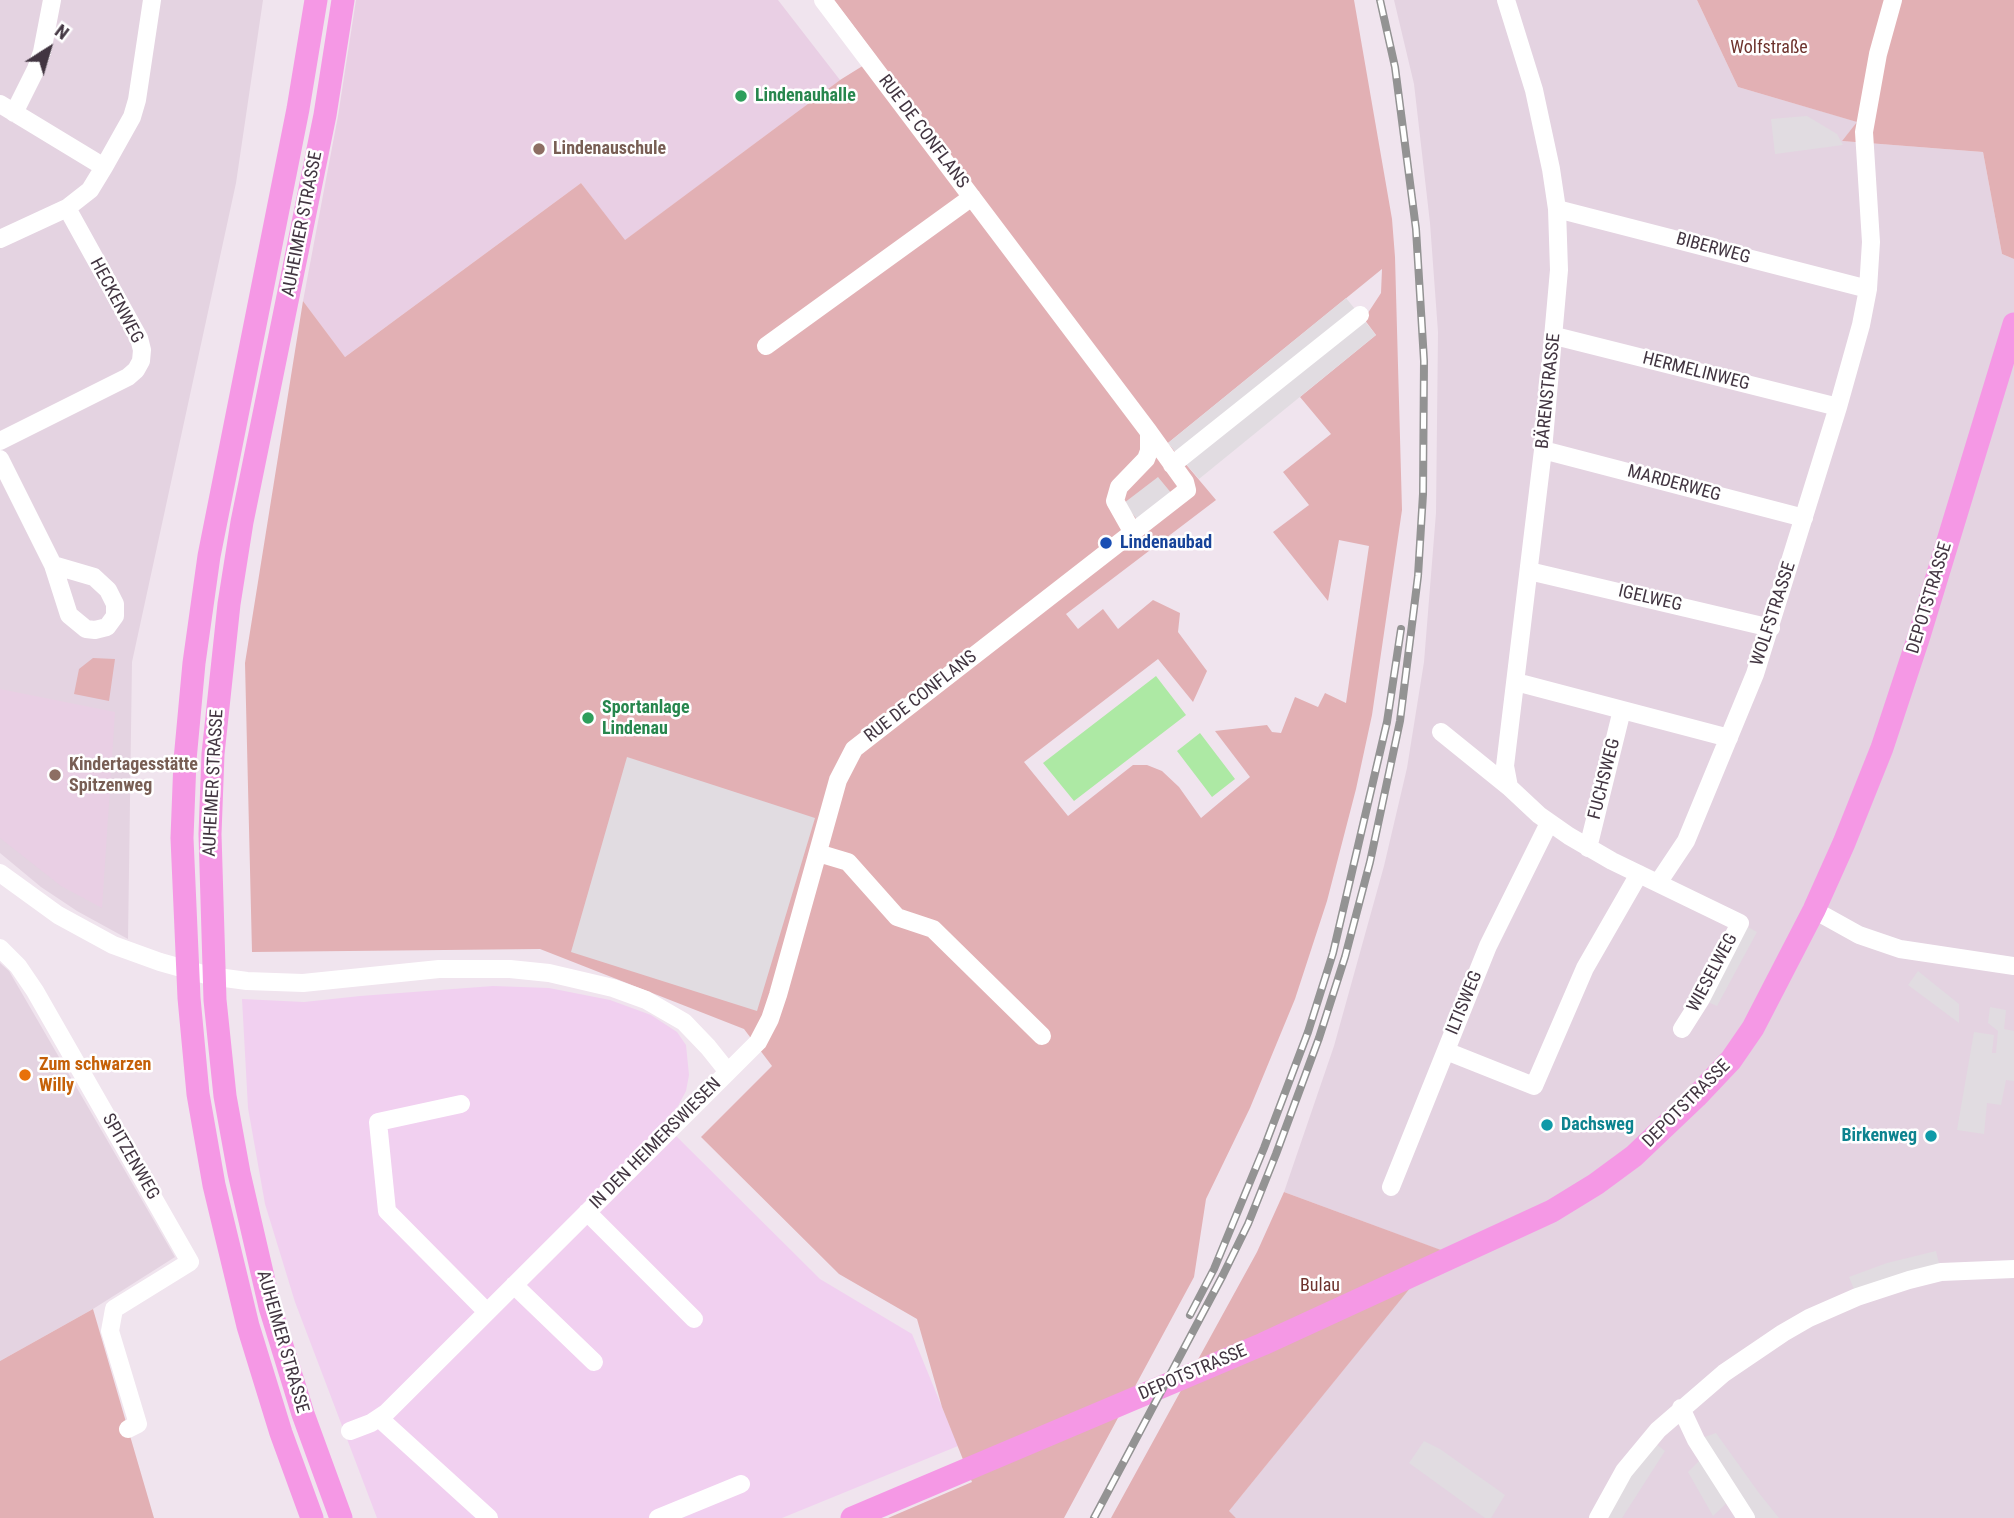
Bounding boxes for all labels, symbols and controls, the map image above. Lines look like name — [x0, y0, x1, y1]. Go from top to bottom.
north arrow — [14, 14, 84, 84]
text: N — [50, 19, 74, 45]
park label: Wolfstraße — [1730, 37, 1808, 59]
street label: RUE DE CONFLANS — [873, 71, 973, 193]
place label: Lindenauhalle — [755, 85, 856, 107]
marker: Lindenauhalle — [733, 88, 749, 104]
place label: Lindenauschule — [553, 138, 666, 160]
marker: Lindenauschule — [531, 141, 547, 157]
street label: AUHEIMER STRASSE — [278, 150, 328, 298]
street label: BIBERWEG — [1674, 229, 1752, 269]
street label: HECKENWEG — [85, 255, 147, 347]
street label: BÄRENSTRASSE — [1532, 332, 1566, 450]
street label: HERMELINWEG — [1640, 348, 1752, 396]
street label: MARDERWEG — [1625, 461, 1723, 507]
place label: Lindenaubad — [1120, 532, 1212, 554]
marker: Lindenaubad — [1098, 535, 1114, 551]
street label: DEPOTSTRASSE — [1903, 540, 1957, 656]
street label: WOLFSTRASSE — [1747, 559, 1801, 669]
street label: IGELWEG — [1616, 581, 1684, 617]
street label: RUE DE CONFLANS — [861, 646, 981, 748]
place label: Sportanlage Lindenau — [602, 697, 690, 740]
street label: AUHEIMER STRASSE — [199, 709, 229, 857]
marker: Sportanlage Lindenau — [580, 710, 596, 726]
street label: FUCHSWEG — [1585, 736, 1625, 822]
place label: Kindertagesstätte Spitzenweg — [69, 754, 198, 796]
marker: Kindertagesstätte Spitzenweg — [47, 767, 63, 783]
street label: WIESELWEG — [1683, 930, 1743, 1016]
street label: ILTISWEG — [1442, 968, 1488, 1038]
place label: Zum schwarzen Willy — [39, 1054, 151, 1096]
street label: DEPOTSTRASSE — [1639, 1056, 1735, 1152]
marker: Zum schwarzen Willy — [17, 1067, 33, 1083]
street label: IN DEN HEIMERSWIESEN — [586, 1074, 726, 1214]
street label: SPITZENWEG — [97, 1110, 163, 1204]
place label: Dachsweg — [1561, 1114, 1634, 1136]
marker: Dachsweg — [1539, 1117, 1555, 1133]
place label: Birkenweg — [1841, 1125, 1917, 1147]
marker: Birkenweg — [1923, 1128, 1939, 1144]
street label: AUHEIMER STRASSE — [251, 1268, 313, 1416]
park label: Bulau — [1300, 1275, 1340, 1297]
street label: DEPOTSTRASSE — [1136, 1341, 1250, 1405]

